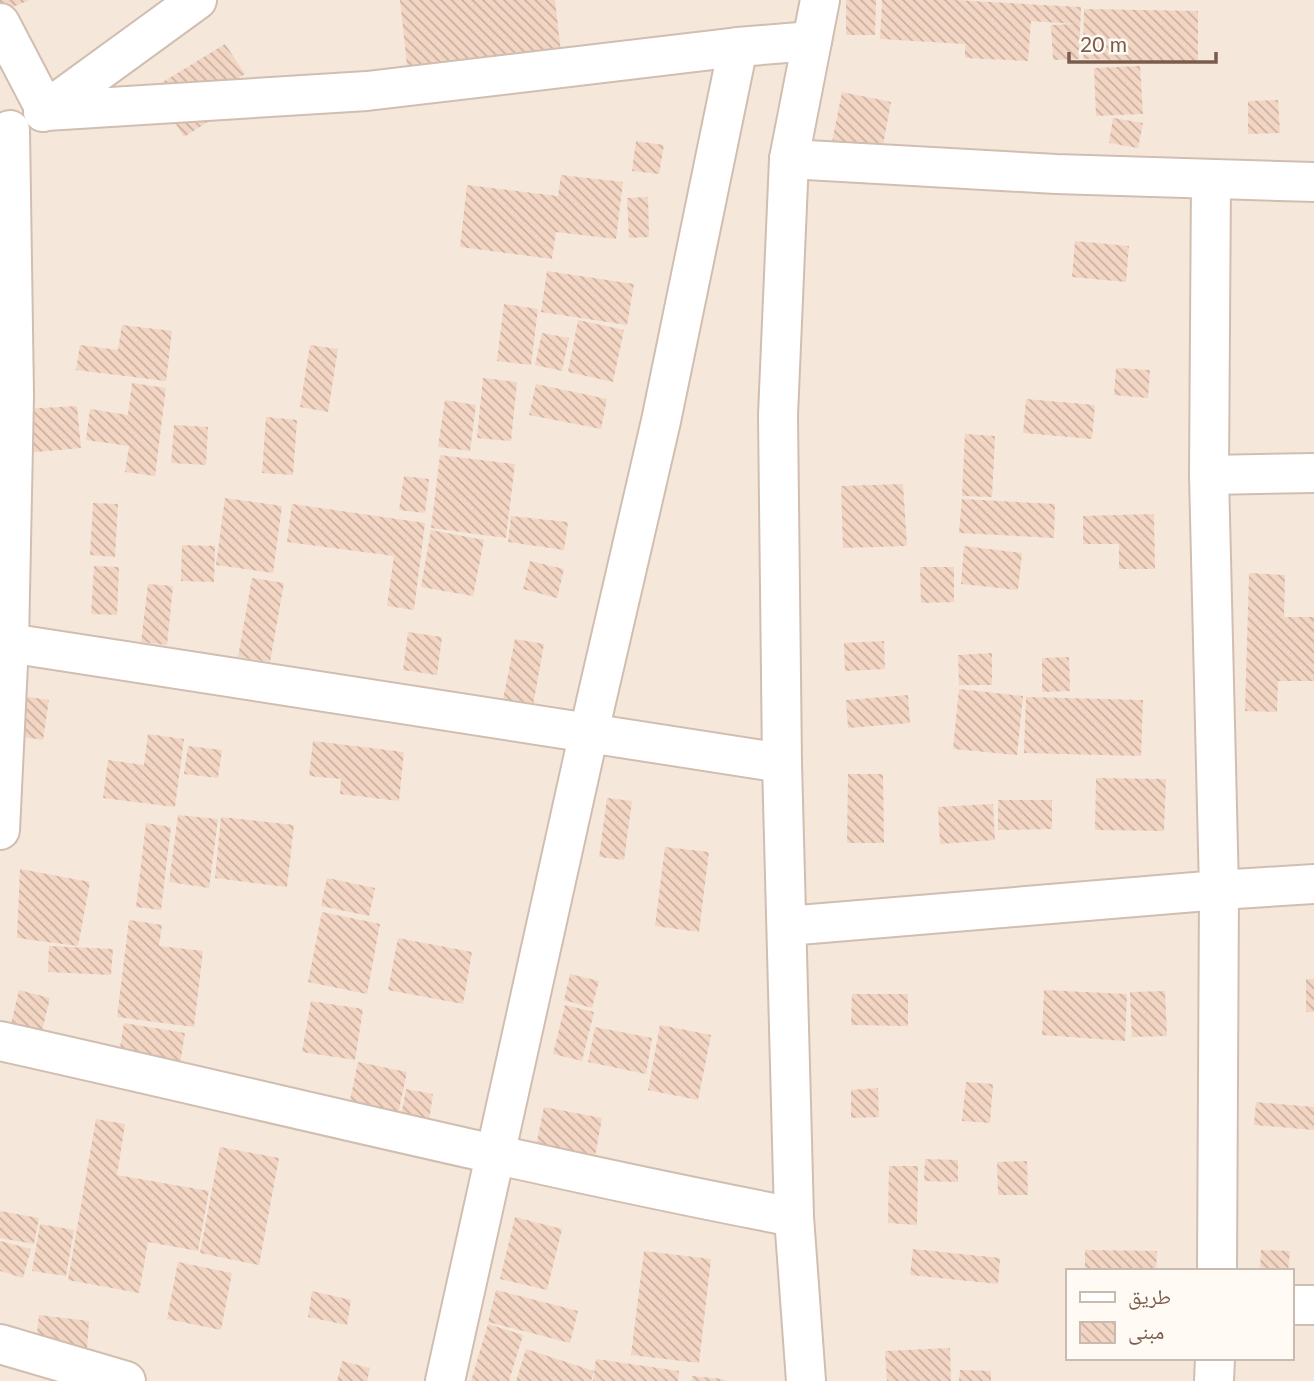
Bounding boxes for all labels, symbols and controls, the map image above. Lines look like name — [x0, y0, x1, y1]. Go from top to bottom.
scale bar — [1069, 21, 1216, 65]
text: 20 m — [1080, 31, 1127, 56]
legend — [1066, 1269, 1293, 1360]
text: طريق — [1128, 1283, 1171, 1310]
text: مبنى — [1128, 1318, 1164, 1345]

